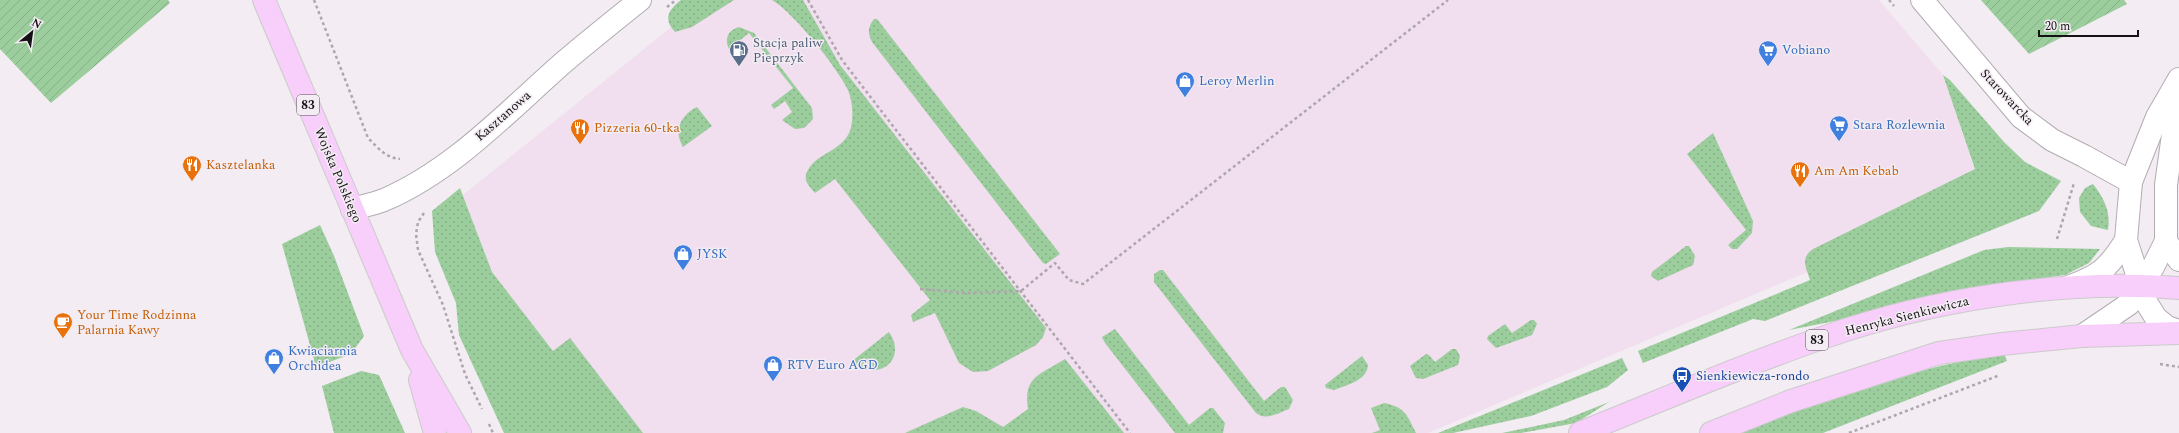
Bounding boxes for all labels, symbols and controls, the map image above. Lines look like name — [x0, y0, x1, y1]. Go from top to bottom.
north arrow — [12, 12, 52, 52]
scale bar — [2039, 12, 2138, 38]
text: N — [29, 14, 45, 33]
text: 20 m — [2045, 17, 2070, 36]
place label: Stacja paliw Pieprzyk — [753, 33, 824, 68]
fuel station icon: Stacja paliw Pieprzyk — [728, 39, 750, 67]
supermarket icon: Vobiano — [1757, 39, 1779, 67]
place label: Vobiano — [1782, 40, 1830, 60]
street label: Starowarcka — [1975, 64, 2039, 130]
shop icon: Leroy Merlin — [1174, 70, 1196, 98]
place label: Leroy Merlin — [1199, 71, 1275, 91]
street label: Kasztanowa — [470, 85, 536, 146]
road number: 83 — [297, 95, 319, 115]
supermarket icon: Stara Rozlewnia — [1828, 114, 1850, 142]
place label: Stara Rozlewnia — [1853, 115, 1946, 135]
restaurant icon: Pizzeria 60-tka — [569, 117, 591, 145]
place label: Pizzeria 60-tka — [594, 118, 680, 138]
street label: Wojska Polskiego — [309, 124, 367, 226]
restaurant icon: Kasztelanka — [181, 154, 203, 182]
place label: Kasztelanka — [206, 155, 276, 175]
restaurant icon: Am Am Kebab — [1789, 160, 1811, 188]
place label: Am Am Kebab — [1814, 161, 1899, 181]
shop icon: JYSK — [672, 243, 694, 271]
place label: JYSK — [697, 244, 728, 264]
street label: Henryka Sienkiewicza — [1843, 291, 1972, 341]
place label: Your Time Rodzinna Palarnia Kawy — [77, 305, 197, 340]
cafe icon: Your Time Rodzinna Palarnia Kawy — [52, 311, 74, 339]
road number: 83 — [1806, 330, 1828, 350]
place label: Kwiaciarnia Orchidea — [288, 341, 358, 376]
shop icon: Kwiaciarnia Orchidea — [263, 347, 285, 375]
shop icon: RTV Euro AGD — [762, 354, 784, 382]
place label: RTV Euro AGD — [787, 355, 878, 375]
bus stop icon: Sienkiewicza-rondo — [1671, 365, 1693, 393]
place label: Sienkiewicza-rondo — [1696, 366, 1810, 386]

